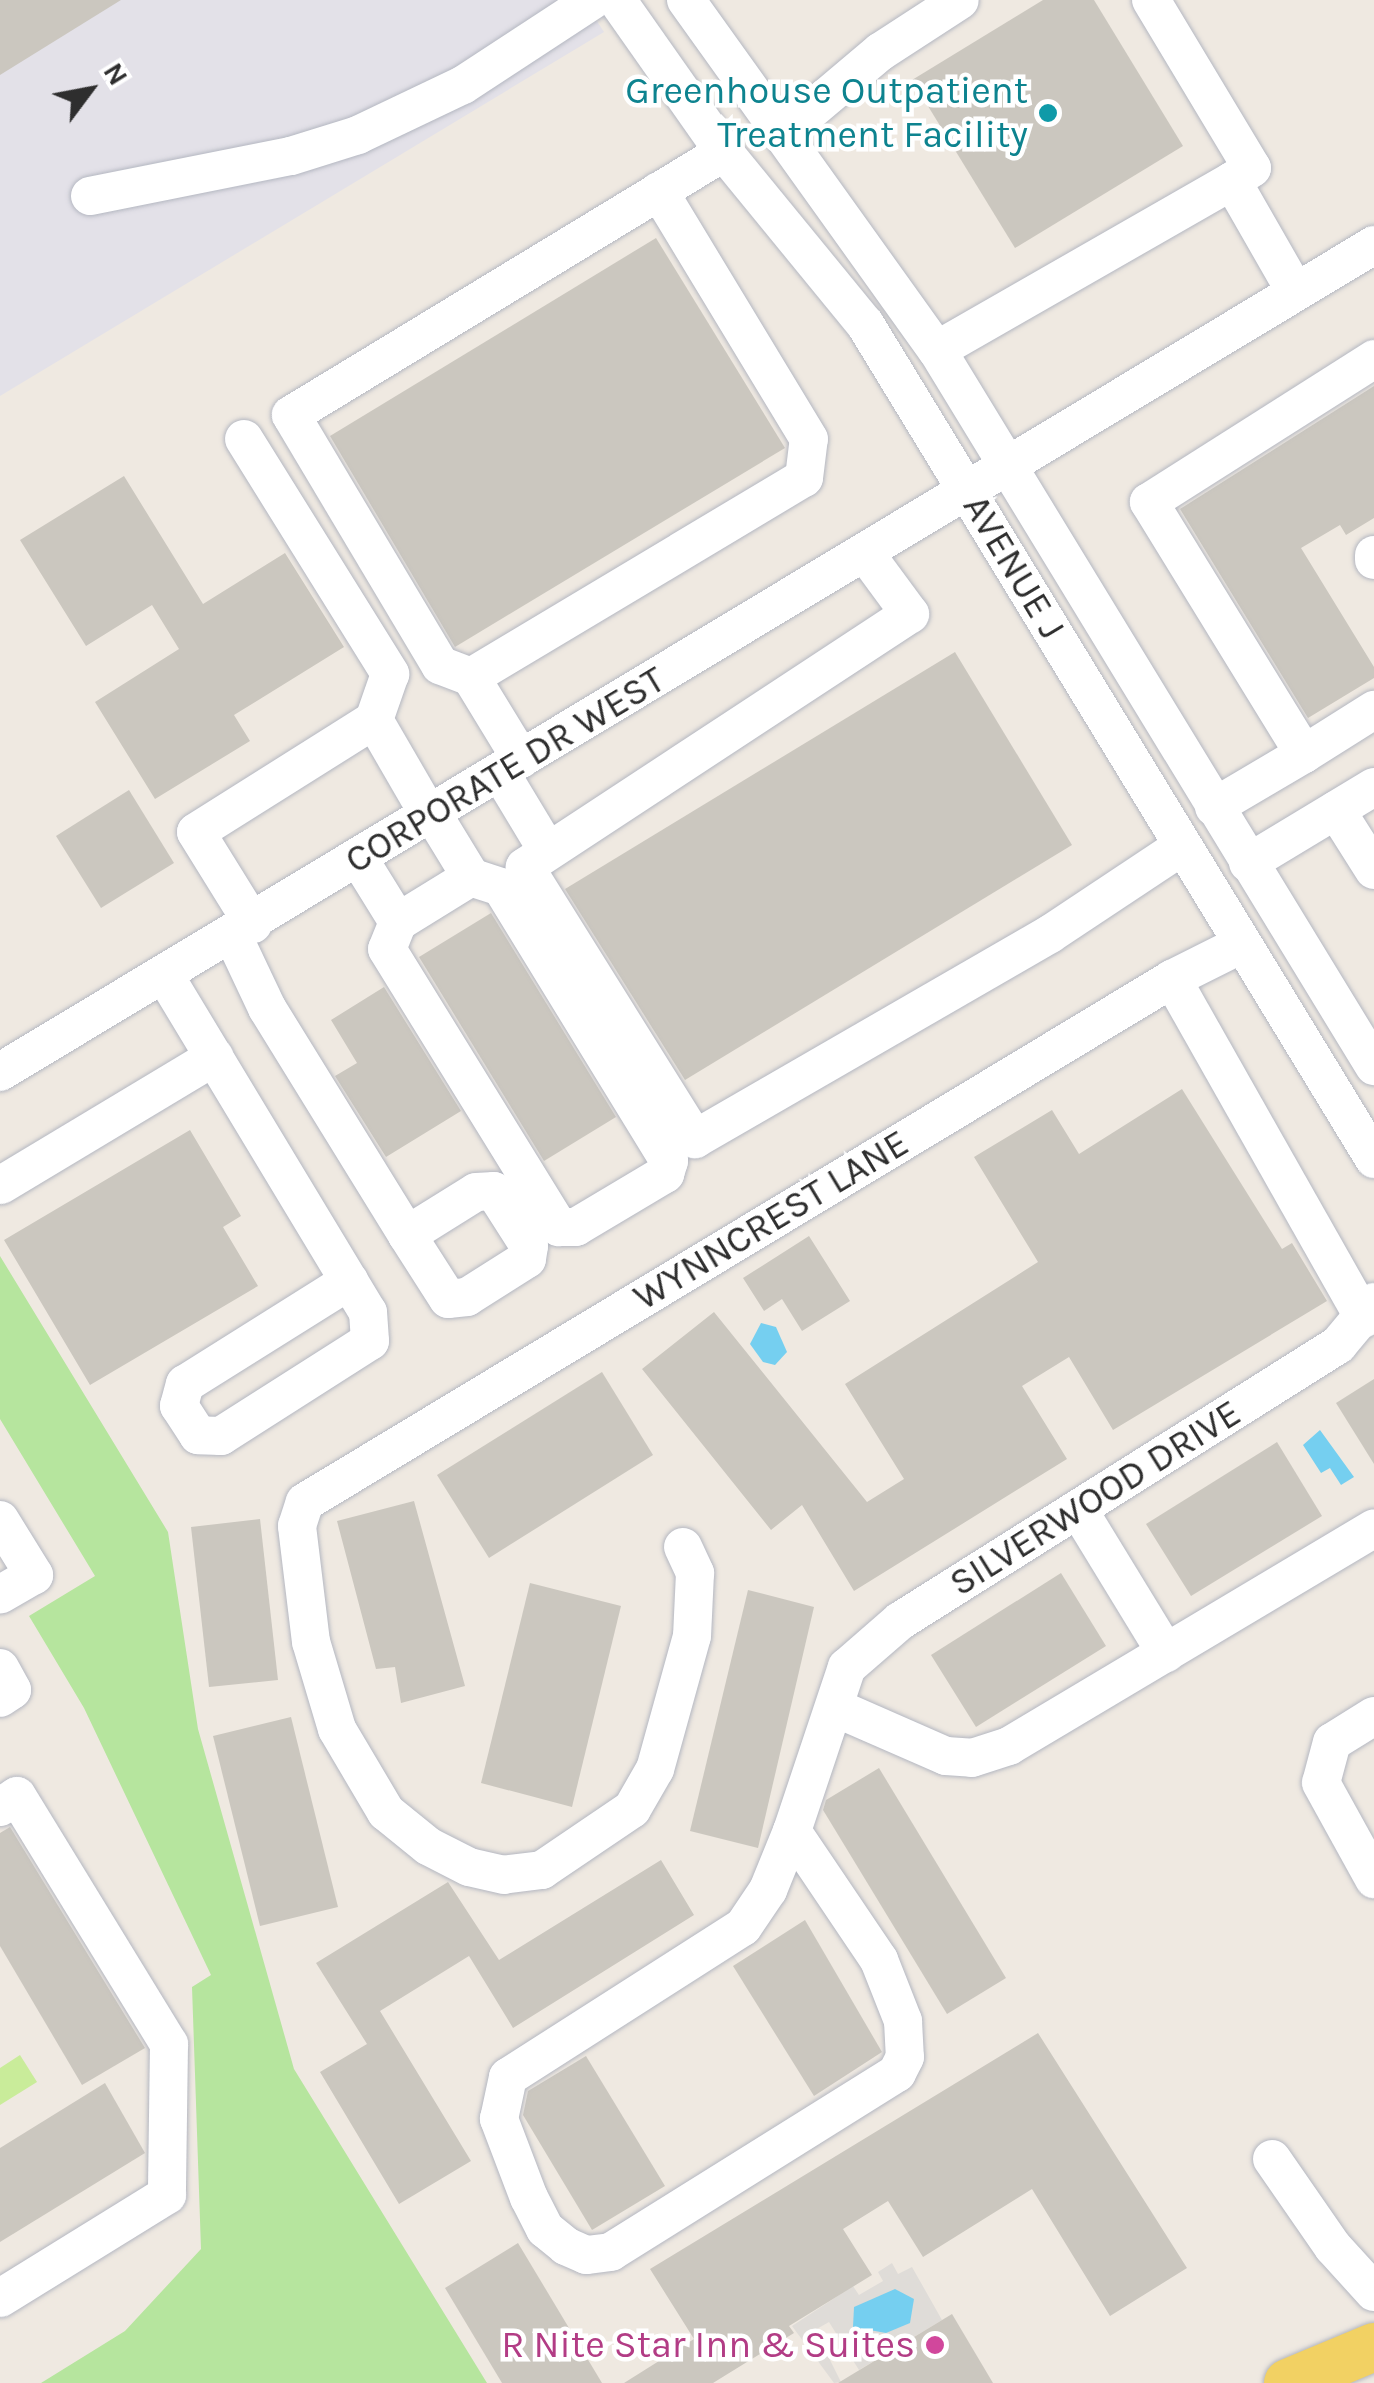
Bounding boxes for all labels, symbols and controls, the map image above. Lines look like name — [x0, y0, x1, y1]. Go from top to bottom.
north arrow — [40, 40, 140, 140]
text: N — [97, 57, 135, 91]
place label: Greenhouse Outpatient Treatment Facility — [625, 68, 1028, 157]
marker: Greenhouse Outpatient Treatment Facility — [1037, 102, 1059, 124]
street label: AVENUE J — [953, 487, 1075, 647]
street label: CORPORATE DR WEST — [337, 657, 673, 883]
street label: WYNNCREST LANE — [625, 1120, 917, 1320]
street label: SILVERWOOD DRIVE — [941, 1390, 1249, 1606]
place label: R Nite Star Inn & Suites — [501, 2322, 915, 2368]
marker: R Nite Star Inn & Suites — [924, 2334, 946, 2356]

